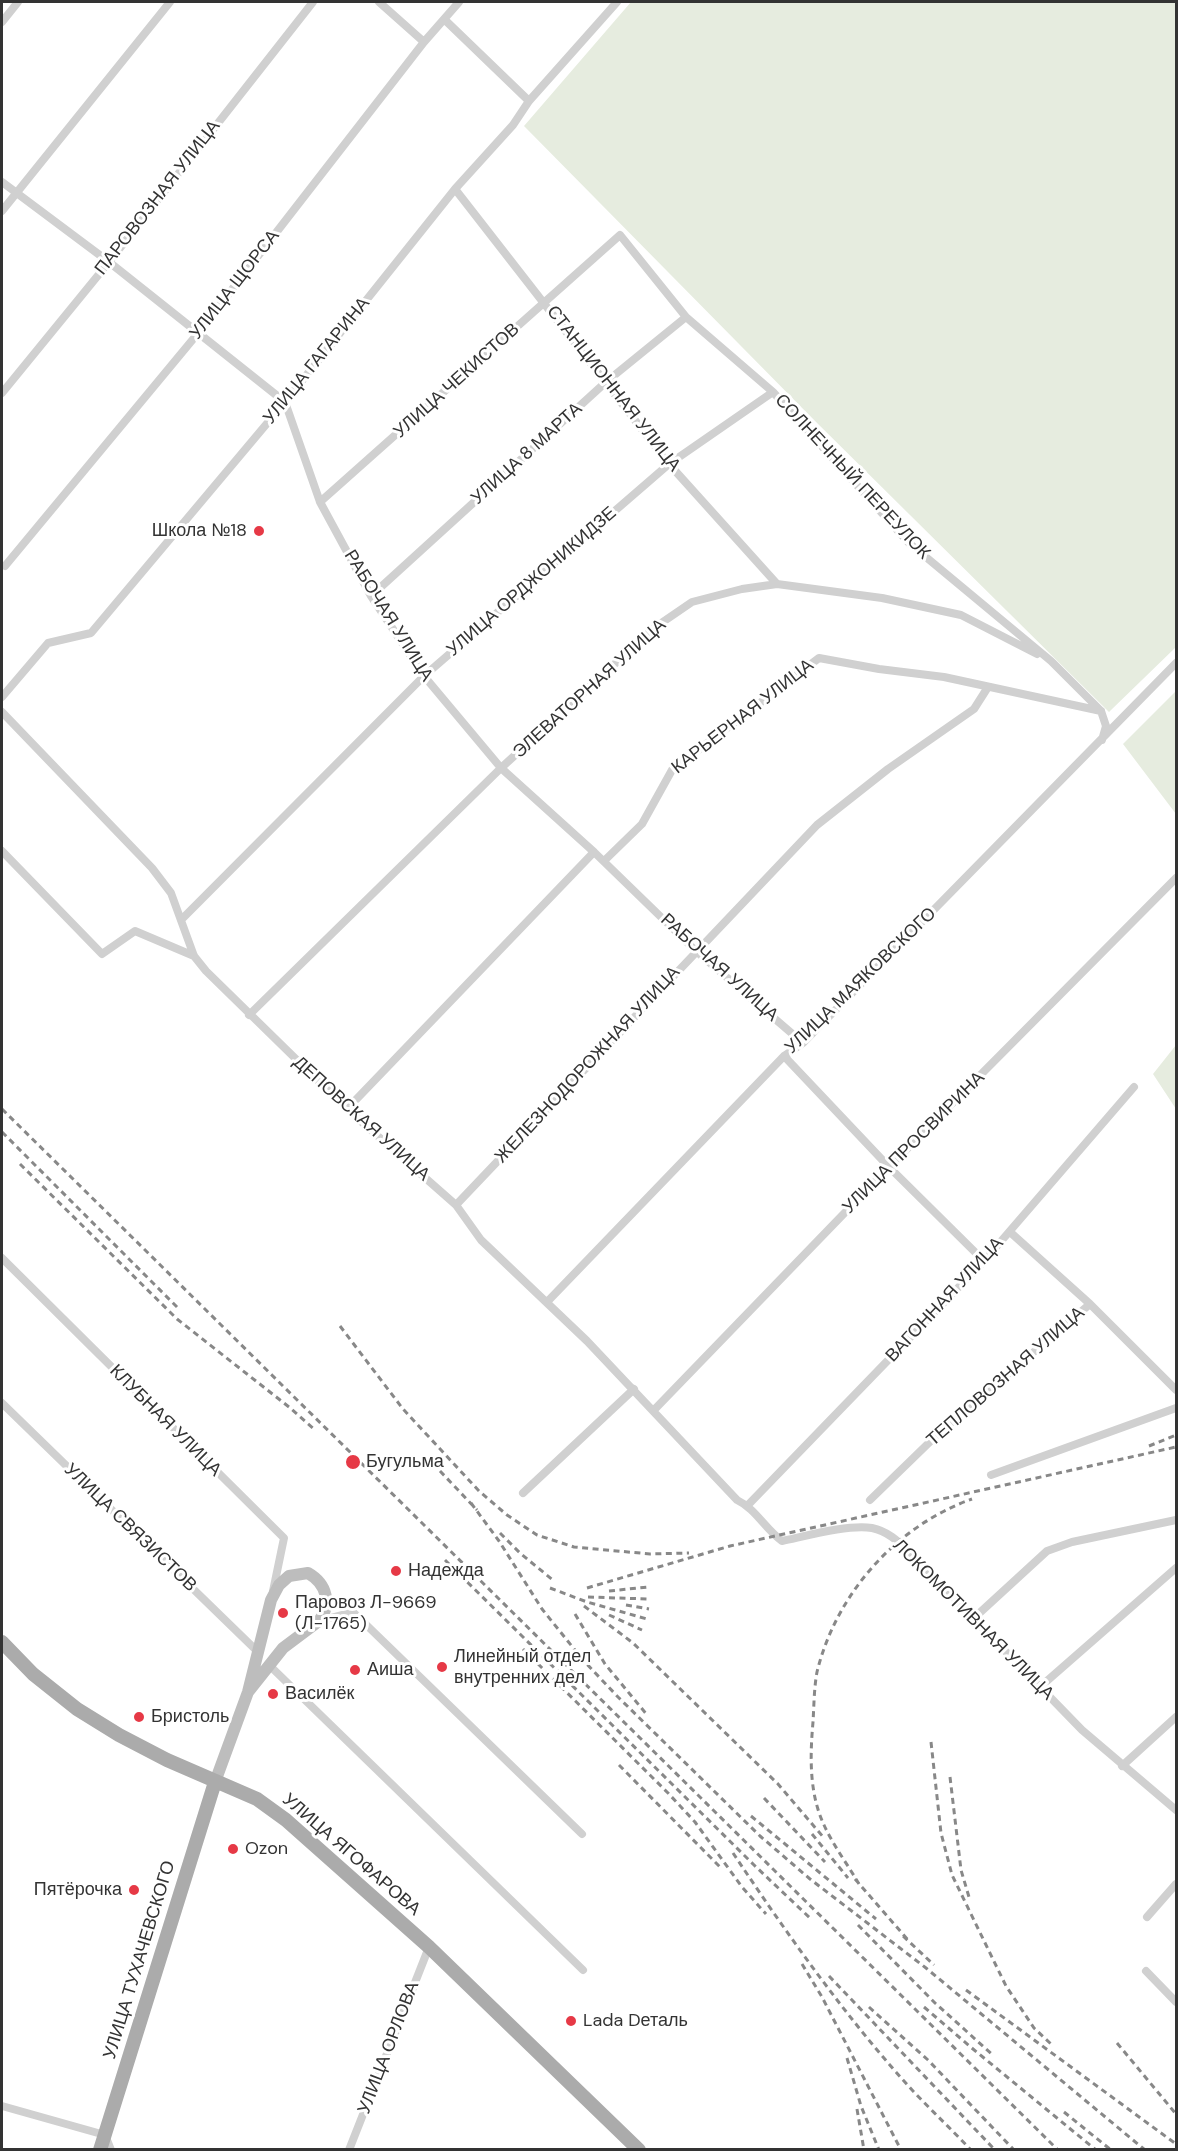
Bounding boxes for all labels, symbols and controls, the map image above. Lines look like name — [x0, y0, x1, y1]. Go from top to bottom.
street label: ПАРОВОЗНАЯ УЛИЦА — [91, 116, 225, 280]
street label: УЛИЦА ЩОРСА — [186, 226, 284, 344]
street label: УЛИЦА ГАГАРИНА — [259, 293, 375, 429]
street label: СТАНЦИОННАЯ УЛИЦА — [541, 302, 685, 476]
street label: УЛИЦА ЧЕКИСТОВ — [390, 319, 524, 443]
street label: СОЛНЕЧНЫЙ ПЕРЕУЛОК — [770, 390, 934, 564]
street label: УЛИЦА 8 МАРТА — [467, 398, 587, 510]
street label: УЛИЦА ОРДЖОНИКИДЗЕ — [443, 503, 621, 661]
place label: Школа №18 — [152, 520, 247, 542]
marker: Школа №18 — [252, 524, 266, 538]
street label: РАБОЧАЯ УЛИЦА — [339, 546, 437, 686]
street label: ЭЛЕВАТОРНАЯ УЛИЦА — [509, 615, 671, 763]
street label: КАРЬЕРНАЯ УЛИЦА — [668, 655, 818, 779]
street label: УЛИЦА МАЯКОВСКОГО — [781, 903, 941, 1059]
street label: РАБОЧАЯ УЛИЦА — [656, 910, 782, 1026]
street label: ЖЕЛЕЗНОДОРОЖНАЯ УЛИЦА — [491, 962, 685, 1168]
street label: ДЕПОВСКАЯ УЛИЦА — [288, 1052, 434, 1186]
street label: УЛИЦА ПРОСВИРИНА — [838, 1067, 990, 1219]
street label: ВАГОННАЯ УЛИЦА — [882, 1233, 1008, 1367]
street label: ТЕПЛОВОЗНАЯ УЛИЦА — [923, 1303, 1089, 1451]
street label: КЛУБНАЯ УЛИЦА — [105, 1361, 225, 1481]
place label: Бугульма — [366, 1451, 444, 1473]
marker: Бугульма — [344, 1453, 362, 1471]
street label: УЛИЦА СВЯЗИСТОВ — [59, 1459, 201, 1597]
street label: ЛОКОМОТИВНАЯ УЛИЦА — [888, 1535, 1058, 1705]
place label: Надежда — [408, 1560, 484, 1582]
marker: Надежда — [389, 1564, 403, 1578]
place label: Паровоз Л-9669 (Л-1765) — [295, 1592, 437, 1634]
marker: Паровоз Л-9669 (Л-1765) — [276, 1606, 290, 1620]
place label: Линейный отдел внутренних дел — [454, 1646, 591, 1688]
place label: Аиша — [367, 1659, 414, 1681]
marker: Линейный отдел внутренних дел — [435, 1660, 449, 1674]
marker: Аиша — [348, 1663, 362, 1677]
place label: Василёк — [285, 1683, 354, 1705]
marker: Василёк — [266, 1687, 280, 1701]
place label: Бристоль — [151, 1706, 229, 1728]
marker: Бристоль — [132, 1710, 146, 1724]
street label: УЛИЦА ЯГОФАРОВА — [278, 1789, 424, 1921]
place label: Ozon — [245, 1838, 288, 1860]
marker: Ozon — [226, 1842, 240, 1856]
street label: УЛИЦА ТУХАЧЕВСКОГО — [100, 1858, 180, 2062]
place label: Пятёрочка — [34, 1879, 122, 1901]
marker: Пятёрочка — [127, 1883, 141, 1897]
street label: УЛИЦА ОРЛОВА — [354, 1979, 424, 2117]
place label: Lada Dеталь — [583, 2010, 688, 2032]
marker: Lada Dеталь — [564, 2014, 578, 2028]

